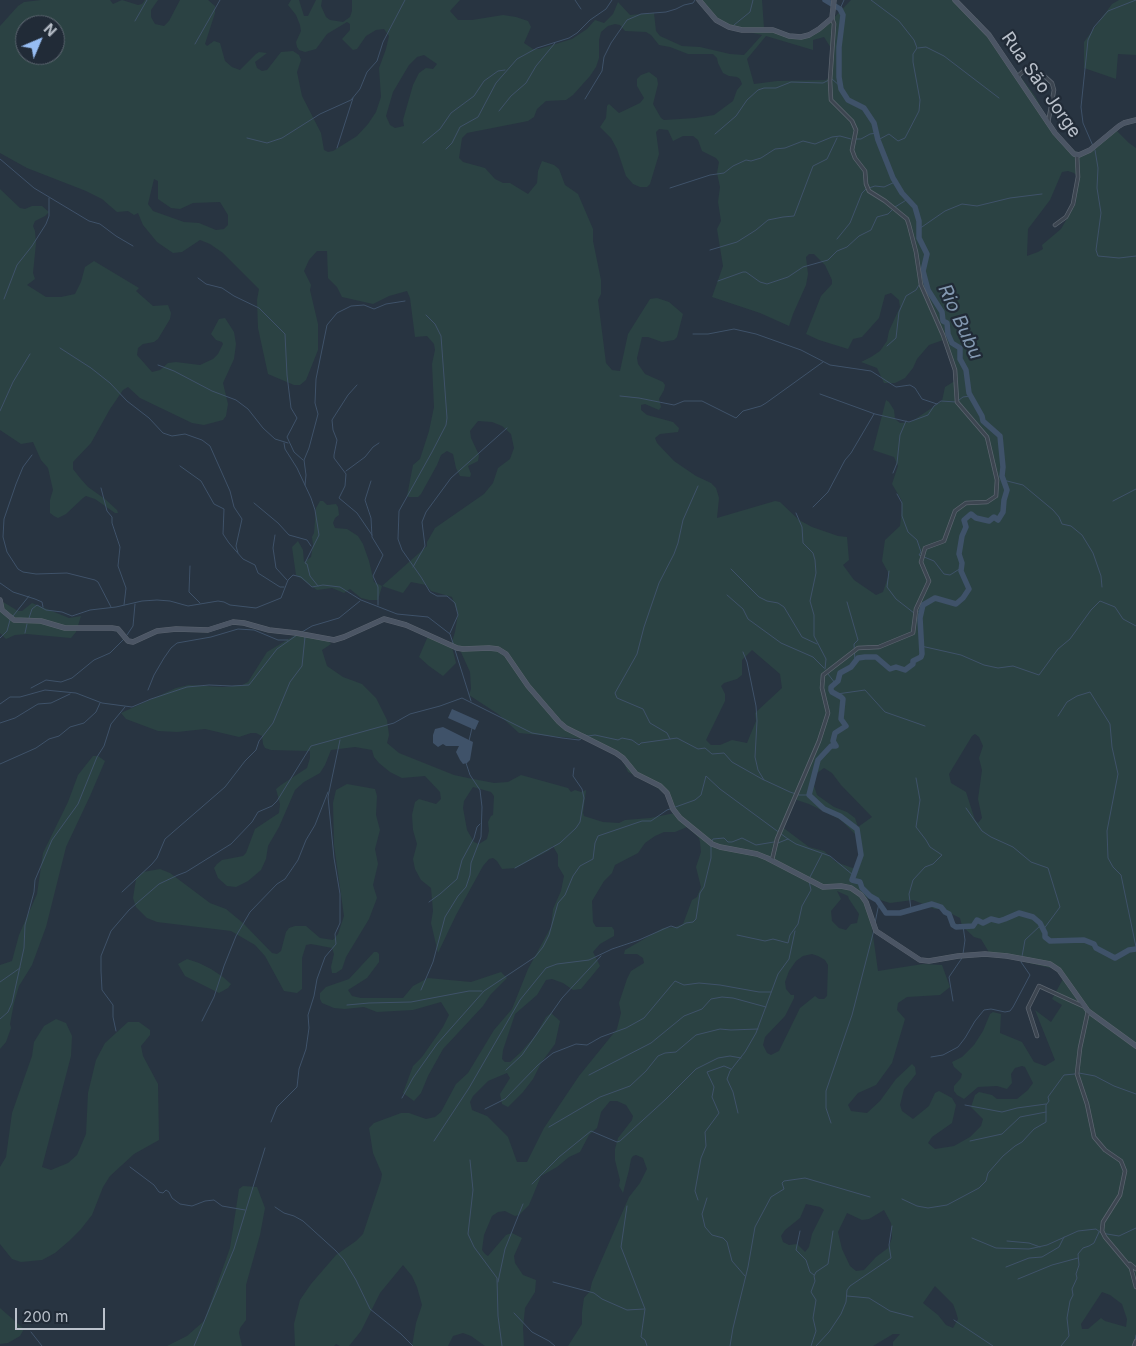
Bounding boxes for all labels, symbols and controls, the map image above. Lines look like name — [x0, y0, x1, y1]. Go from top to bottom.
north arrow — [15, 15, 65, 65]
text: N — [40, 20, 60, 40]
street label: Rua São Jorge — [997, 28, 1085, 142]
water label: Rio Bubu — [933, 281, 987, 363]
scale bar — [18, 1298, 108, 1330]
text: 200 m — [23, 1307, 68, 1326]

